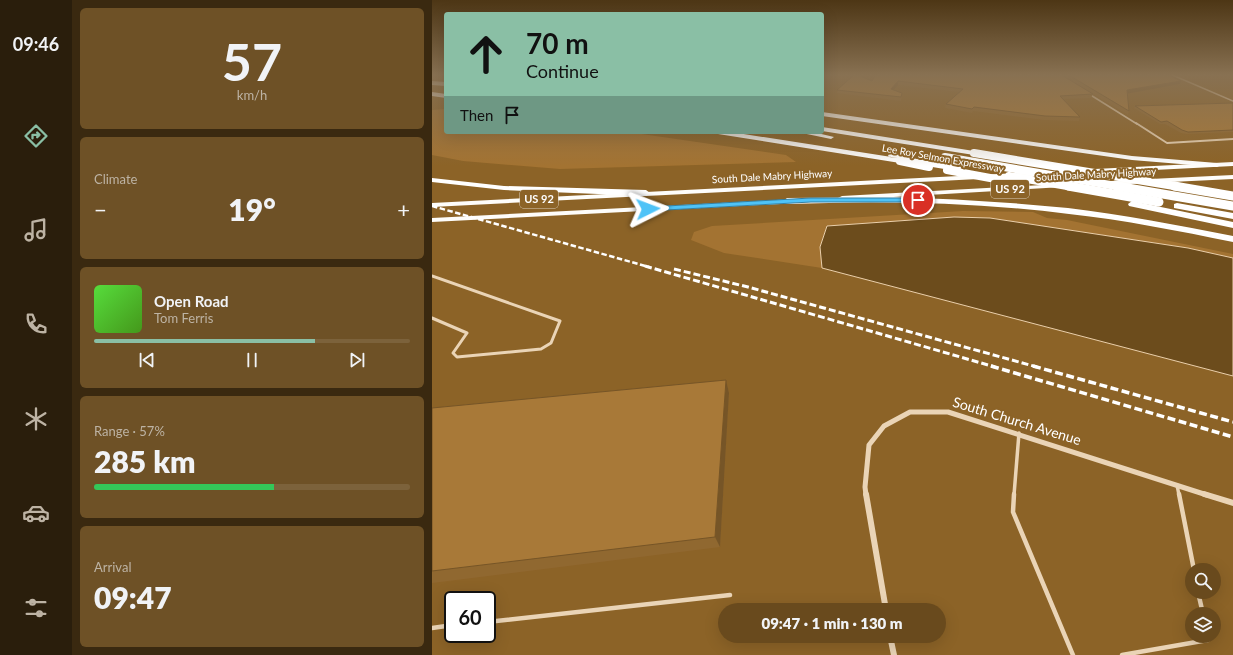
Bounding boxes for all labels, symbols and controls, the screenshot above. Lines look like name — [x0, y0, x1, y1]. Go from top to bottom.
text: 70 m — [526, 26, 589, 60]
icon: ahead — [460, 28, 512, 80]
text: 57 — [222, 30, 282, 92]
text: 09:46 — [13, 33, 59, 55]
text: Continue — [526, 60, 599, 82]
text: km/h — [237, 87, 267, 103]
icon: arrive — [501, 104, 523, 126]
text: Then — [460, 106, 493, 124]
icon: directions — [22, 122, 50, 150]
street label: Lee Roy Selmon Expressway — [881, 141, 1006, 175]
street label: South Dale Mabry Highway — [1036, 165, 1157, 183]
street label: South Dale Mabry Highway — [712, 167, 833, 185]
text: Climate — [94, 171, 137, 187]
road number: US 92 — [991, 180, 1029, 198]
pin — [901, 183, 935, 217]
position arrow — [627, 188, 669, 230]
icon: arrive — [907, 189, 929, 211]
road number: US 92 — [520, 190, 558, 208]
text: 19° — [228, 191, 276, 227]
text: − — [94, 196, 107, 223]
text: + — [397, 196, 410, 223]
icon: music — [22, 216, 50, 244]
text: Open Road — [154, 292, 229, 310]
icon: phone — [22, 310, 50, 338]
text: Tom Ferris — [154, 310, 213, 326]
icon: previous — [136, 349, 158, 371]
icon: pause — [241, 349, 263, 371]
icon: next — [346, 349, 368, 371]
street label: South Church Avenue — [951, 393, 1083, 448]
icon: climate — [22, 405, 50, 433]
text: Range · 57% — [94, 423, 165, 439]
text: 285 km — [94, 443, 195, 479]
icon: car — [22, 499, 50, 527]
text: Arrival — [94, 559, 131, 575]
map controls — [1185, 563, 1221, 643]
button: search — [1185, 563, 1221, 599]
text: 09:47 — [94, 579, 172, 615]
speed limit sign: 60 — [444, 591, 496, 643]
icon: filters — [22, 594, 50, 622]
button: layers — [1185, 607, 1221, 643]
text: 09:47 · 1 min · 130 m — [761, 614, 903, 632]

